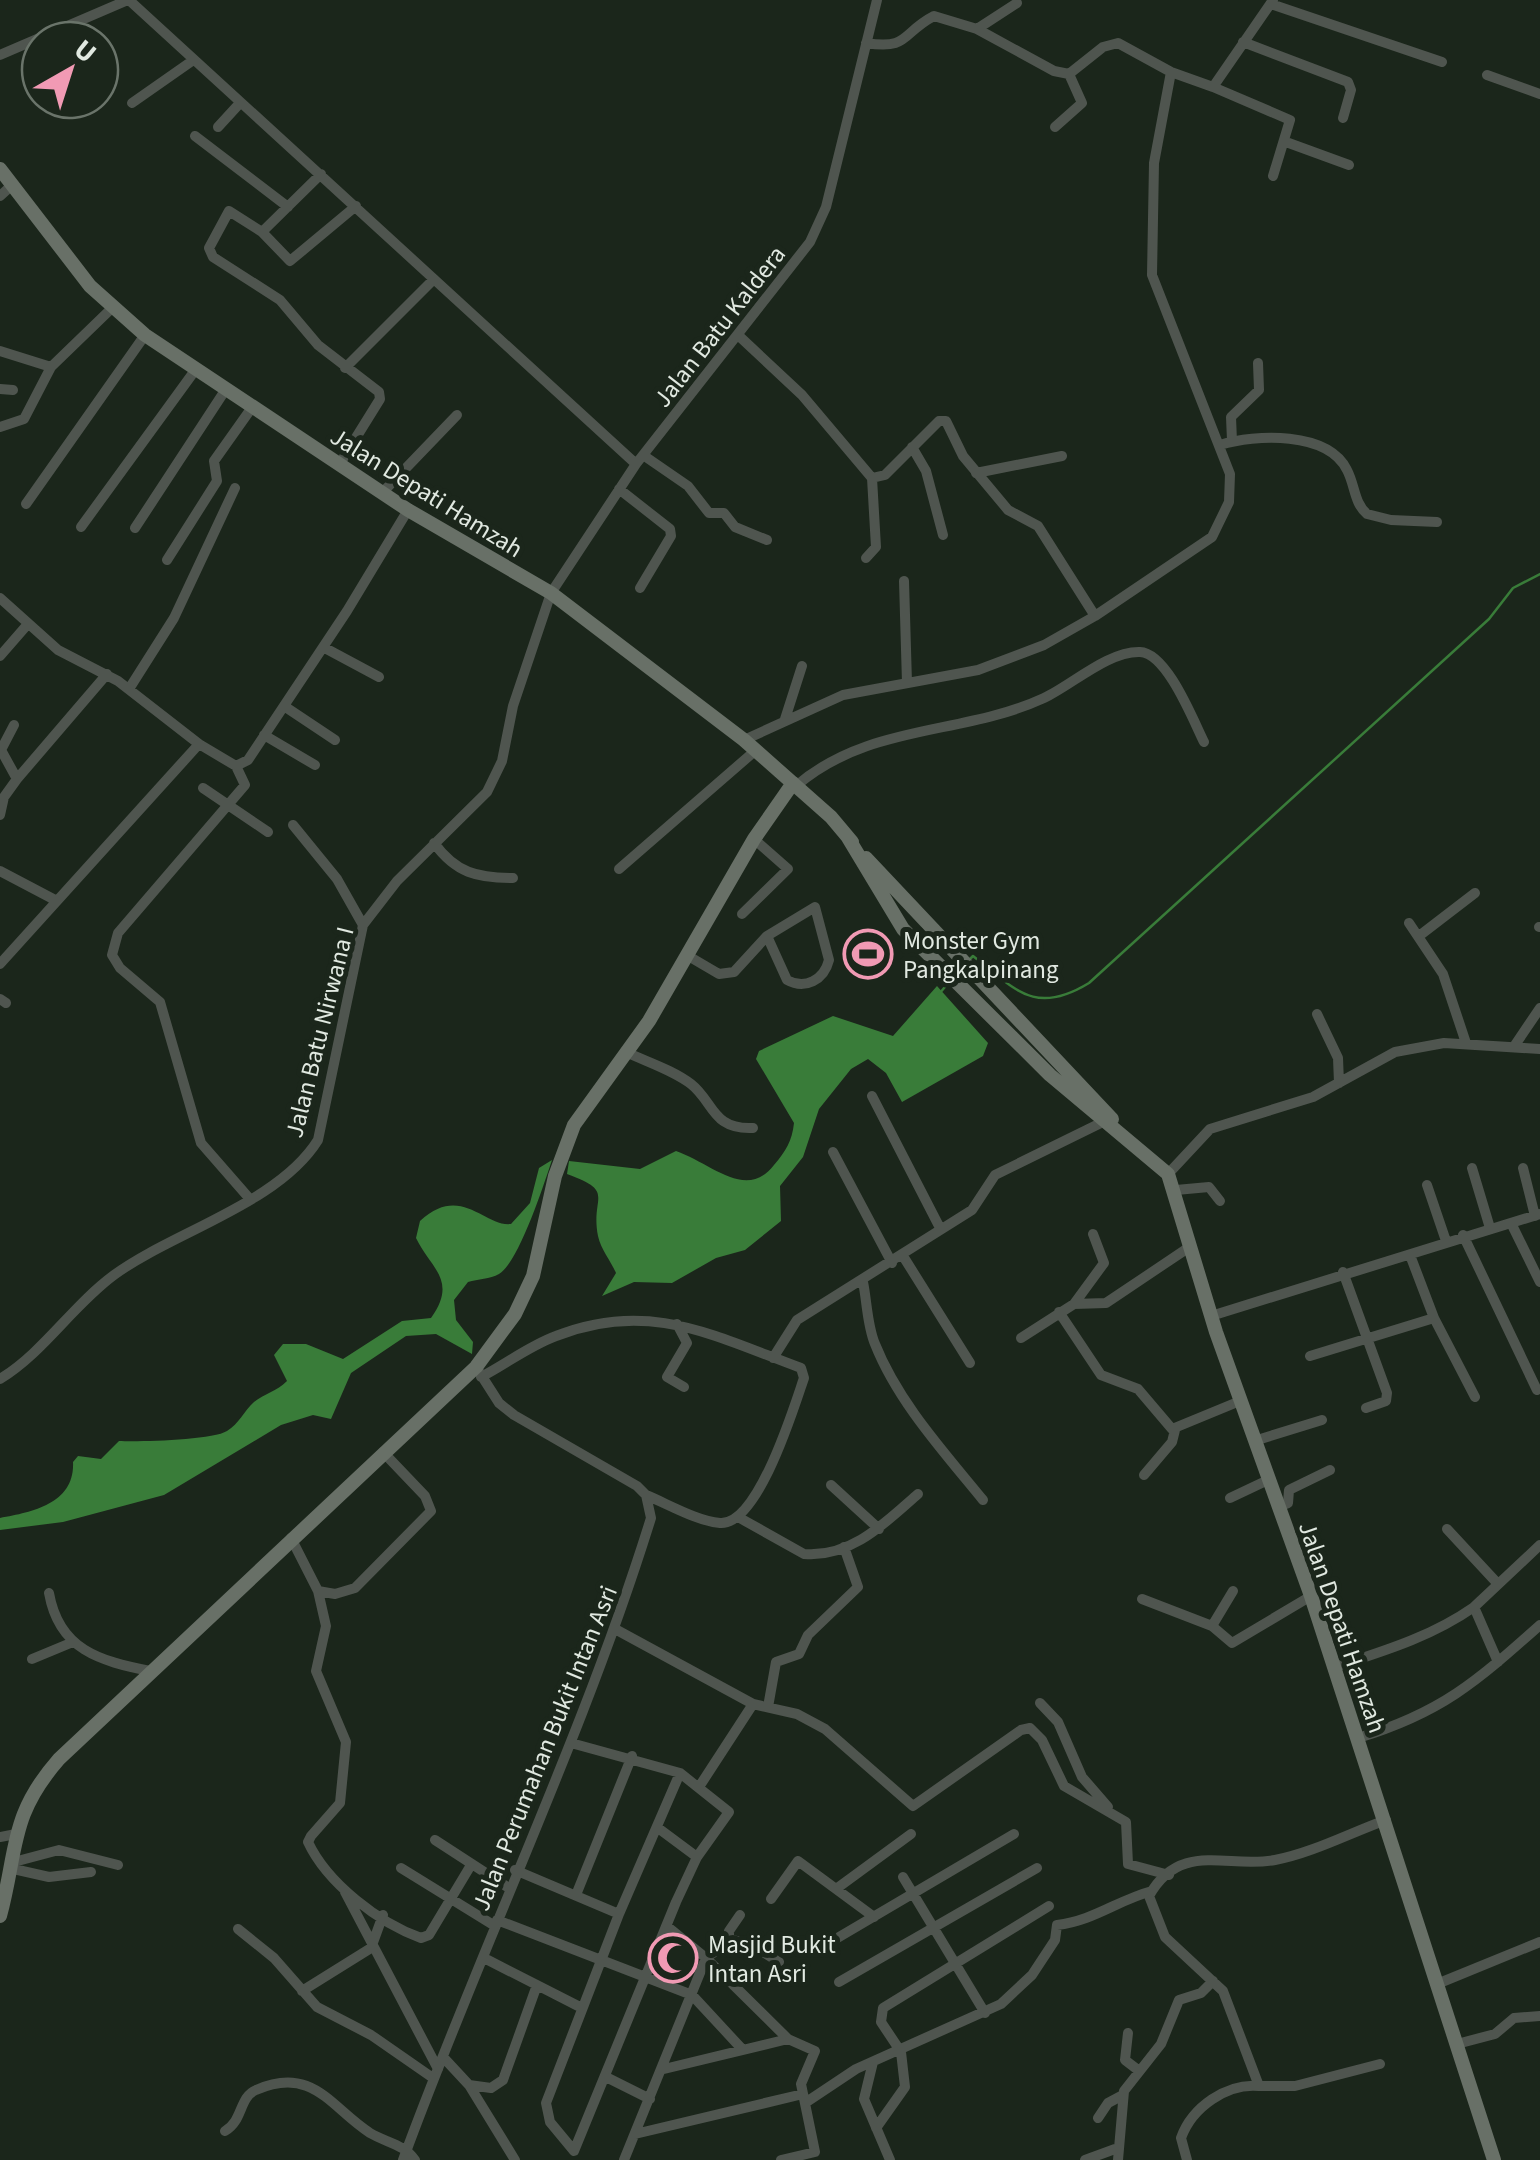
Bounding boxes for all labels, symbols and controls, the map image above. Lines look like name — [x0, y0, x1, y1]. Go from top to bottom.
north arrow — [20, 20, 120, 120]
text: U — [65, 30, 105, 73]
street label: Jalan Batu Kaldera — [645, 238, 795, 415]
street label: Jalan Depati Hamzah — [323, 419, 530, 567]
street label: Jalan Batu Nirwana I — [276, 923, 364, 1141]
place label: Monster Gym Pangkalpinang — [903, 923, 1059, 988]
sports icon: Monster Gym Pangkalpinang — [842, 928, 894, 980]
street label: Jalan Depati Hamzah — [1289, 1517, 1395, 1738]
street label: Jalan Perumahan Bukit Intan Asri — [463, 1580, 627, 1916]
place label: Masjid Bukit Intan Asri — [708, 1927, 836, 1992]
mosque icon: Masjid Bukit Intan Asri — [647, 1932, 699, 1984]

